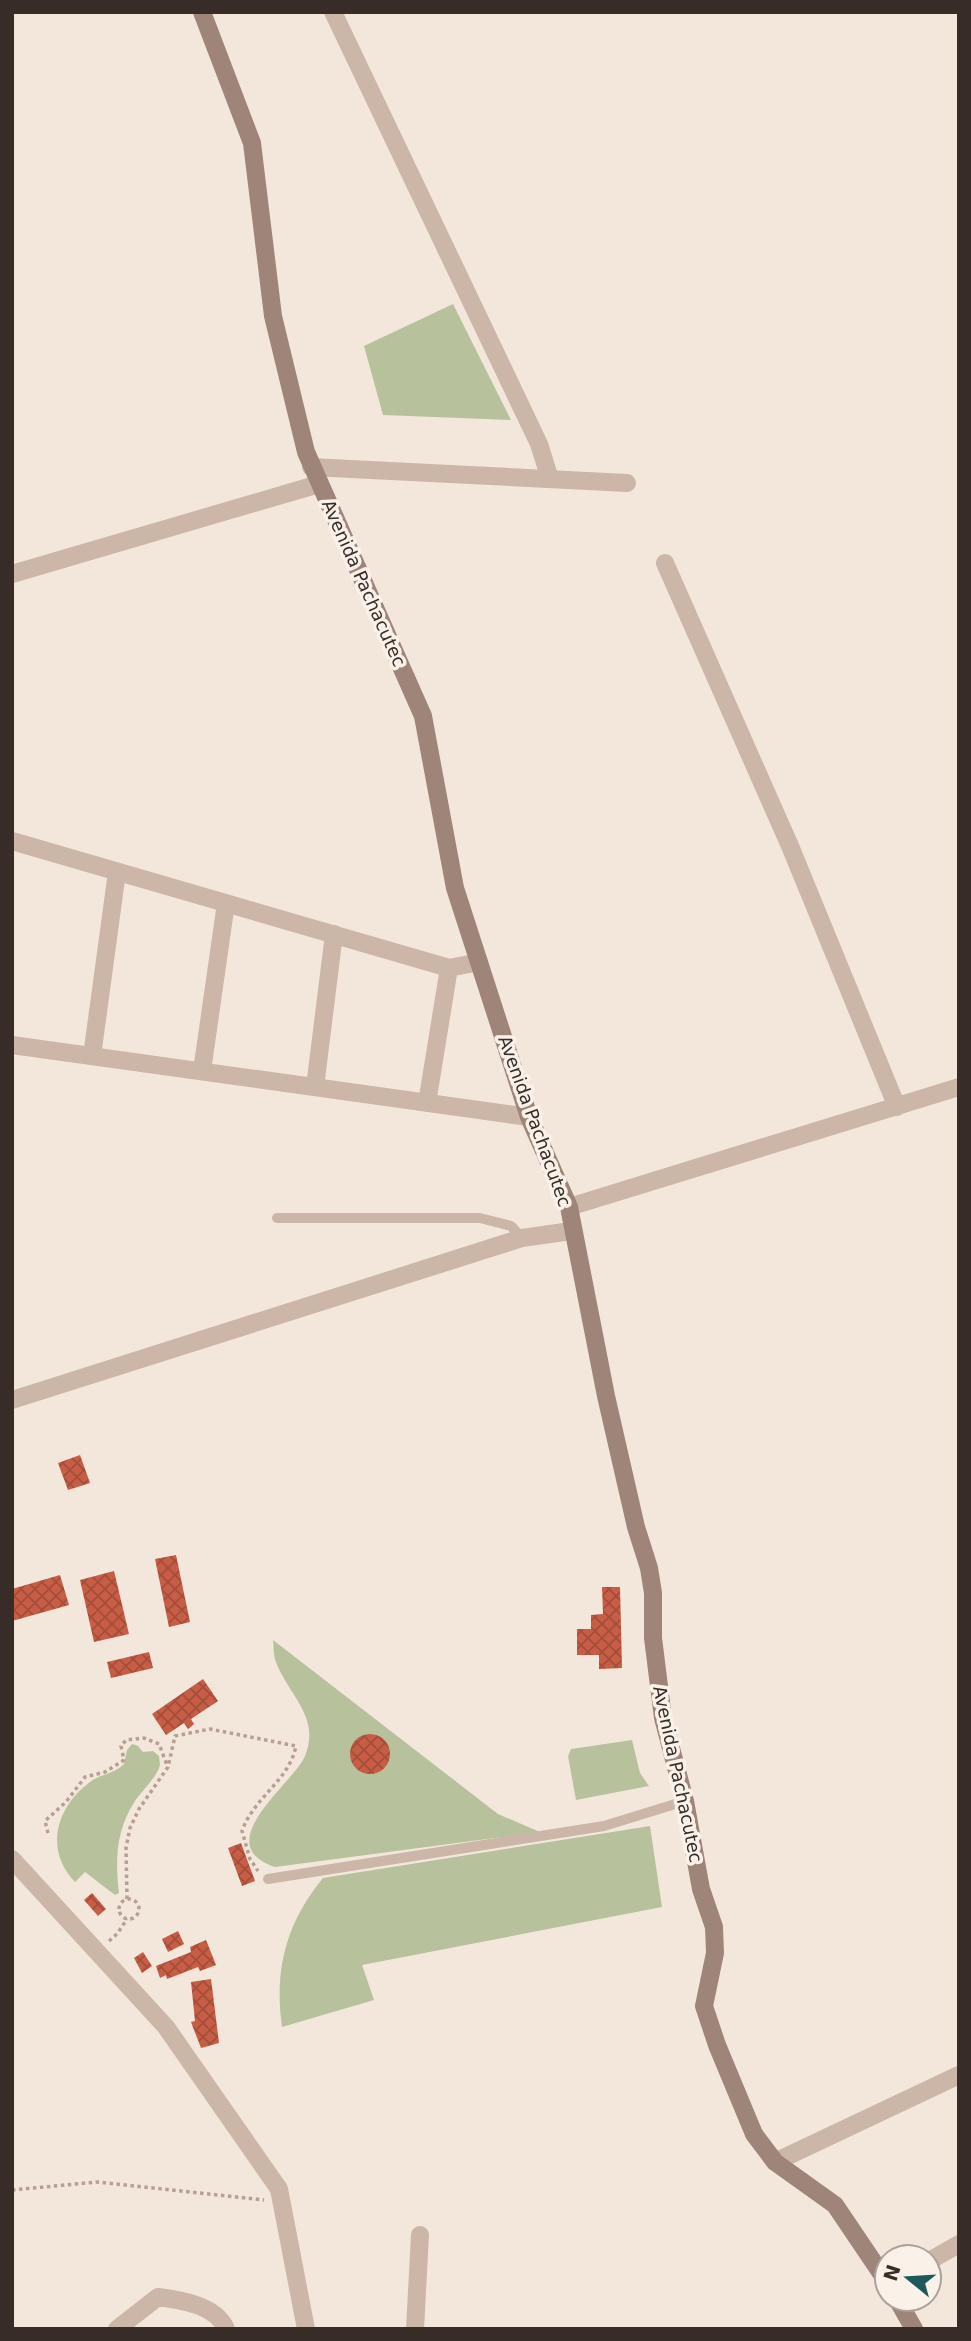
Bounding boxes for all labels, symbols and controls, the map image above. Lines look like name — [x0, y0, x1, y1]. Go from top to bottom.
street label: Avenida Pachacutec — [318, 496, 410, 670]
street label: Avenida Pachacutec — [494, 1033, 576, 1209]
street label: Avenida Pachacutec — [649, 1684, 707, 1864]
north arrow — [873, 2243, 943, 2313]
text: N — [879, 2262, 905, 2284]

